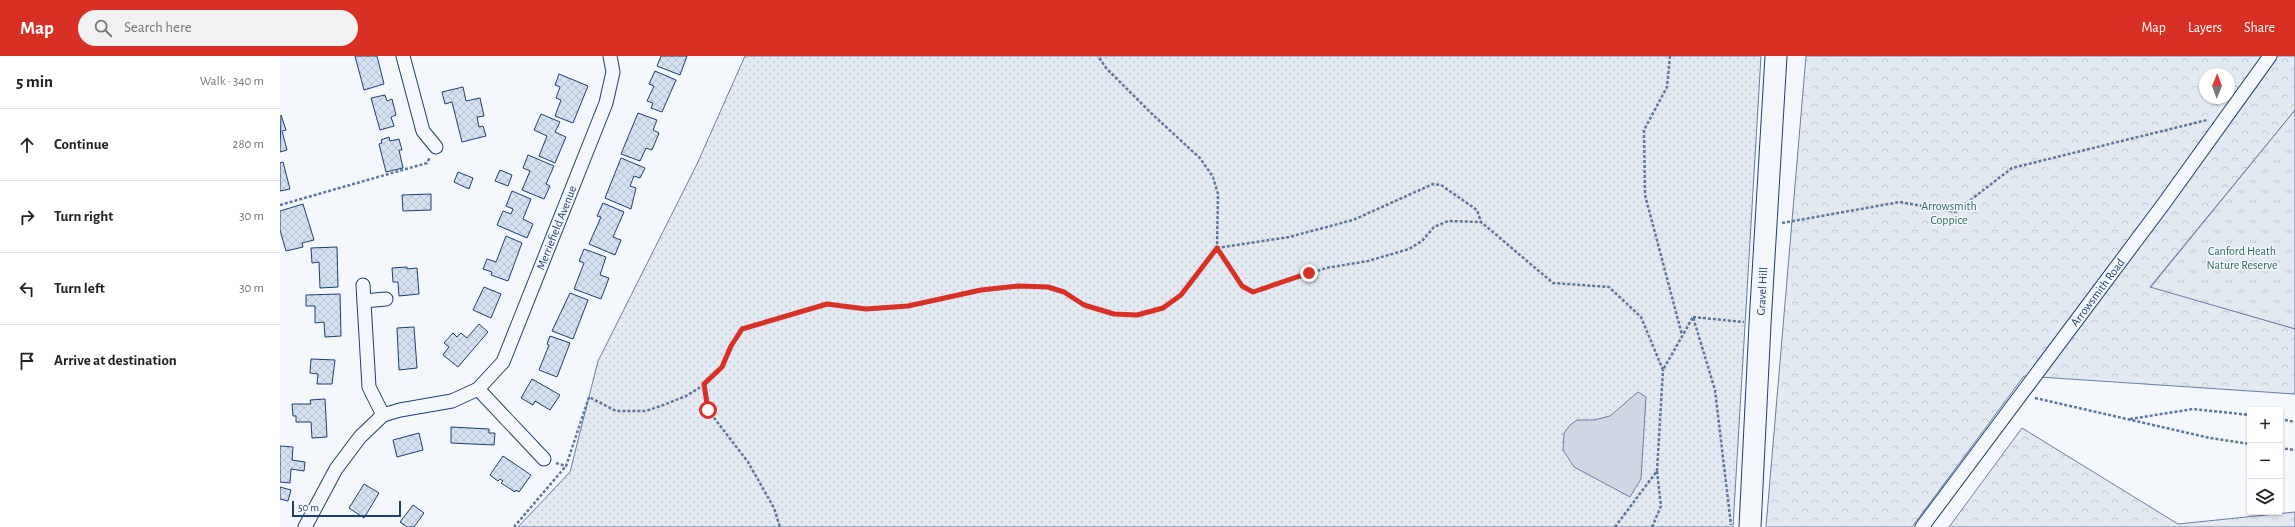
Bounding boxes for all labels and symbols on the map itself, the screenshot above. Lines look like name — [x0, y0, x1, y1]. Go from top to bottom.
north arrow — [2199, 68, 2235, 104]
street label: Merriefield Avenue — [534, 184, 578, 272]
park label: Arrowsmith Coppice — [1921, 200, 1977, 226]
park label: Canford Heath Nature Reserve — [2207, 245, 2277, 271]
street label: Arrowsmith Road — [2068, 256, 2127, 329]
route end — [1300, 264, 1318, 282]
street label: Gravel Hill — [1755, 267, 1769, 316]
route start — [699, 401, 717, 419]
scale bar — [292, 499, 401, 518]

